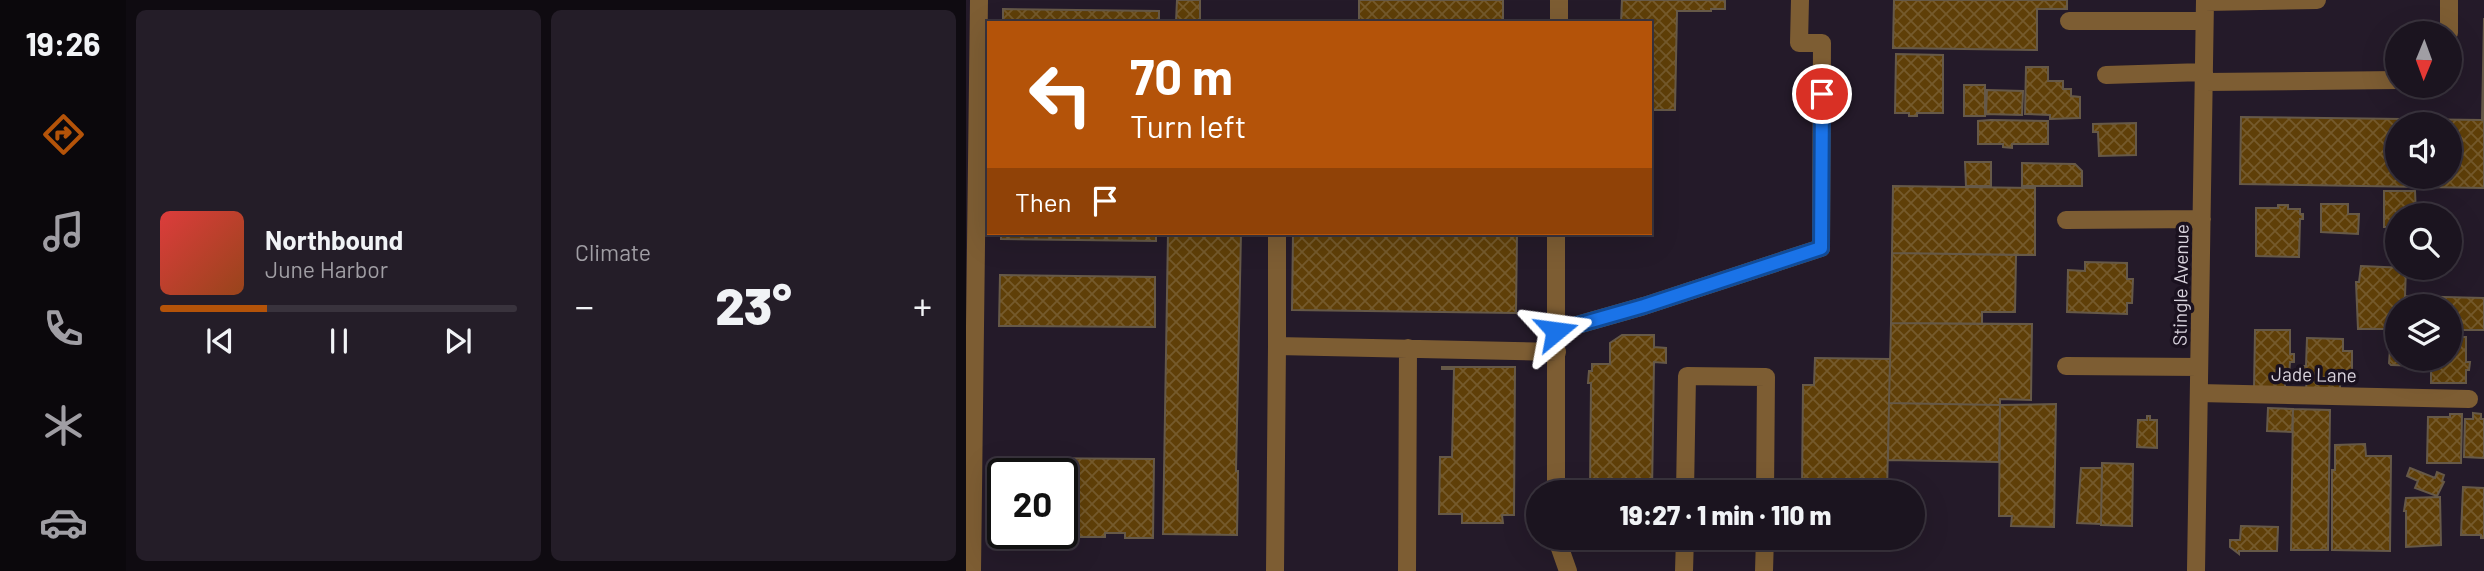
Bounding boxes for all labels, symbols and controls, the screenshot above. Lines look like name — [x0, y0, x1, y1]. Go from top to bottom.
north arrow — [2385, 21, 2462, 98]
map controls — [2385, 21, 2462, 371]
text: 19:26 — [25, 24, 101, 62]
text: 70 m — [1130, 46, 1233, 105]
icon: left — [1015, 49, 1106, 140]
pin — [1792, 64, 1852, 124]
icon: arrive — [1803, 75, 1841, 113]
text: Turn left — [1130, 106, 1247, 144]
icon: directions — [39, 110, 88, 159]
button: sound — [2385, 112, 2462, 189]
icon: arrive — [1086, 182, 1124, 220]
text: Then — [1015, 186, 1072, 217]
button: search — [2385, 203, 2462, 280]
icon: music — [39, 207, 88, 256]
text: Northbound — [265, 224, 403, 255]
street label: Stingle Avenue — [2167, 224, 2193, 346]
text: Climate — [575, 238, 651, 266]
text: June Harbor — [265, 255, 388, 283]
text: 23° — [715, 273, 792, 335]
text: − — [575, 282, 594, 328]
text: + — [913, 282, 932, 328]
position arrow — [1519, 294, 1593, 368]
button: layers — [2385, 294, 2462, 371]
icon: phone — [39, 304, 88, 353]
icon: previous — [201, 322, 239, 360]
icon: pause — [320, 322, 358, 360]
icon: next — [439, 322, 477, 360]
street label: Jade Lane — [2271, 362, 2357, 386]
icon: climate — [39, 401, 88, 450]
speed limit sign: 20 — [987, 458, 1078, 549]
icon: car — [39, 498, 88, 547]
text: 19:27 · 1 min · 110 m — [1620, 499, 1831, 530]

